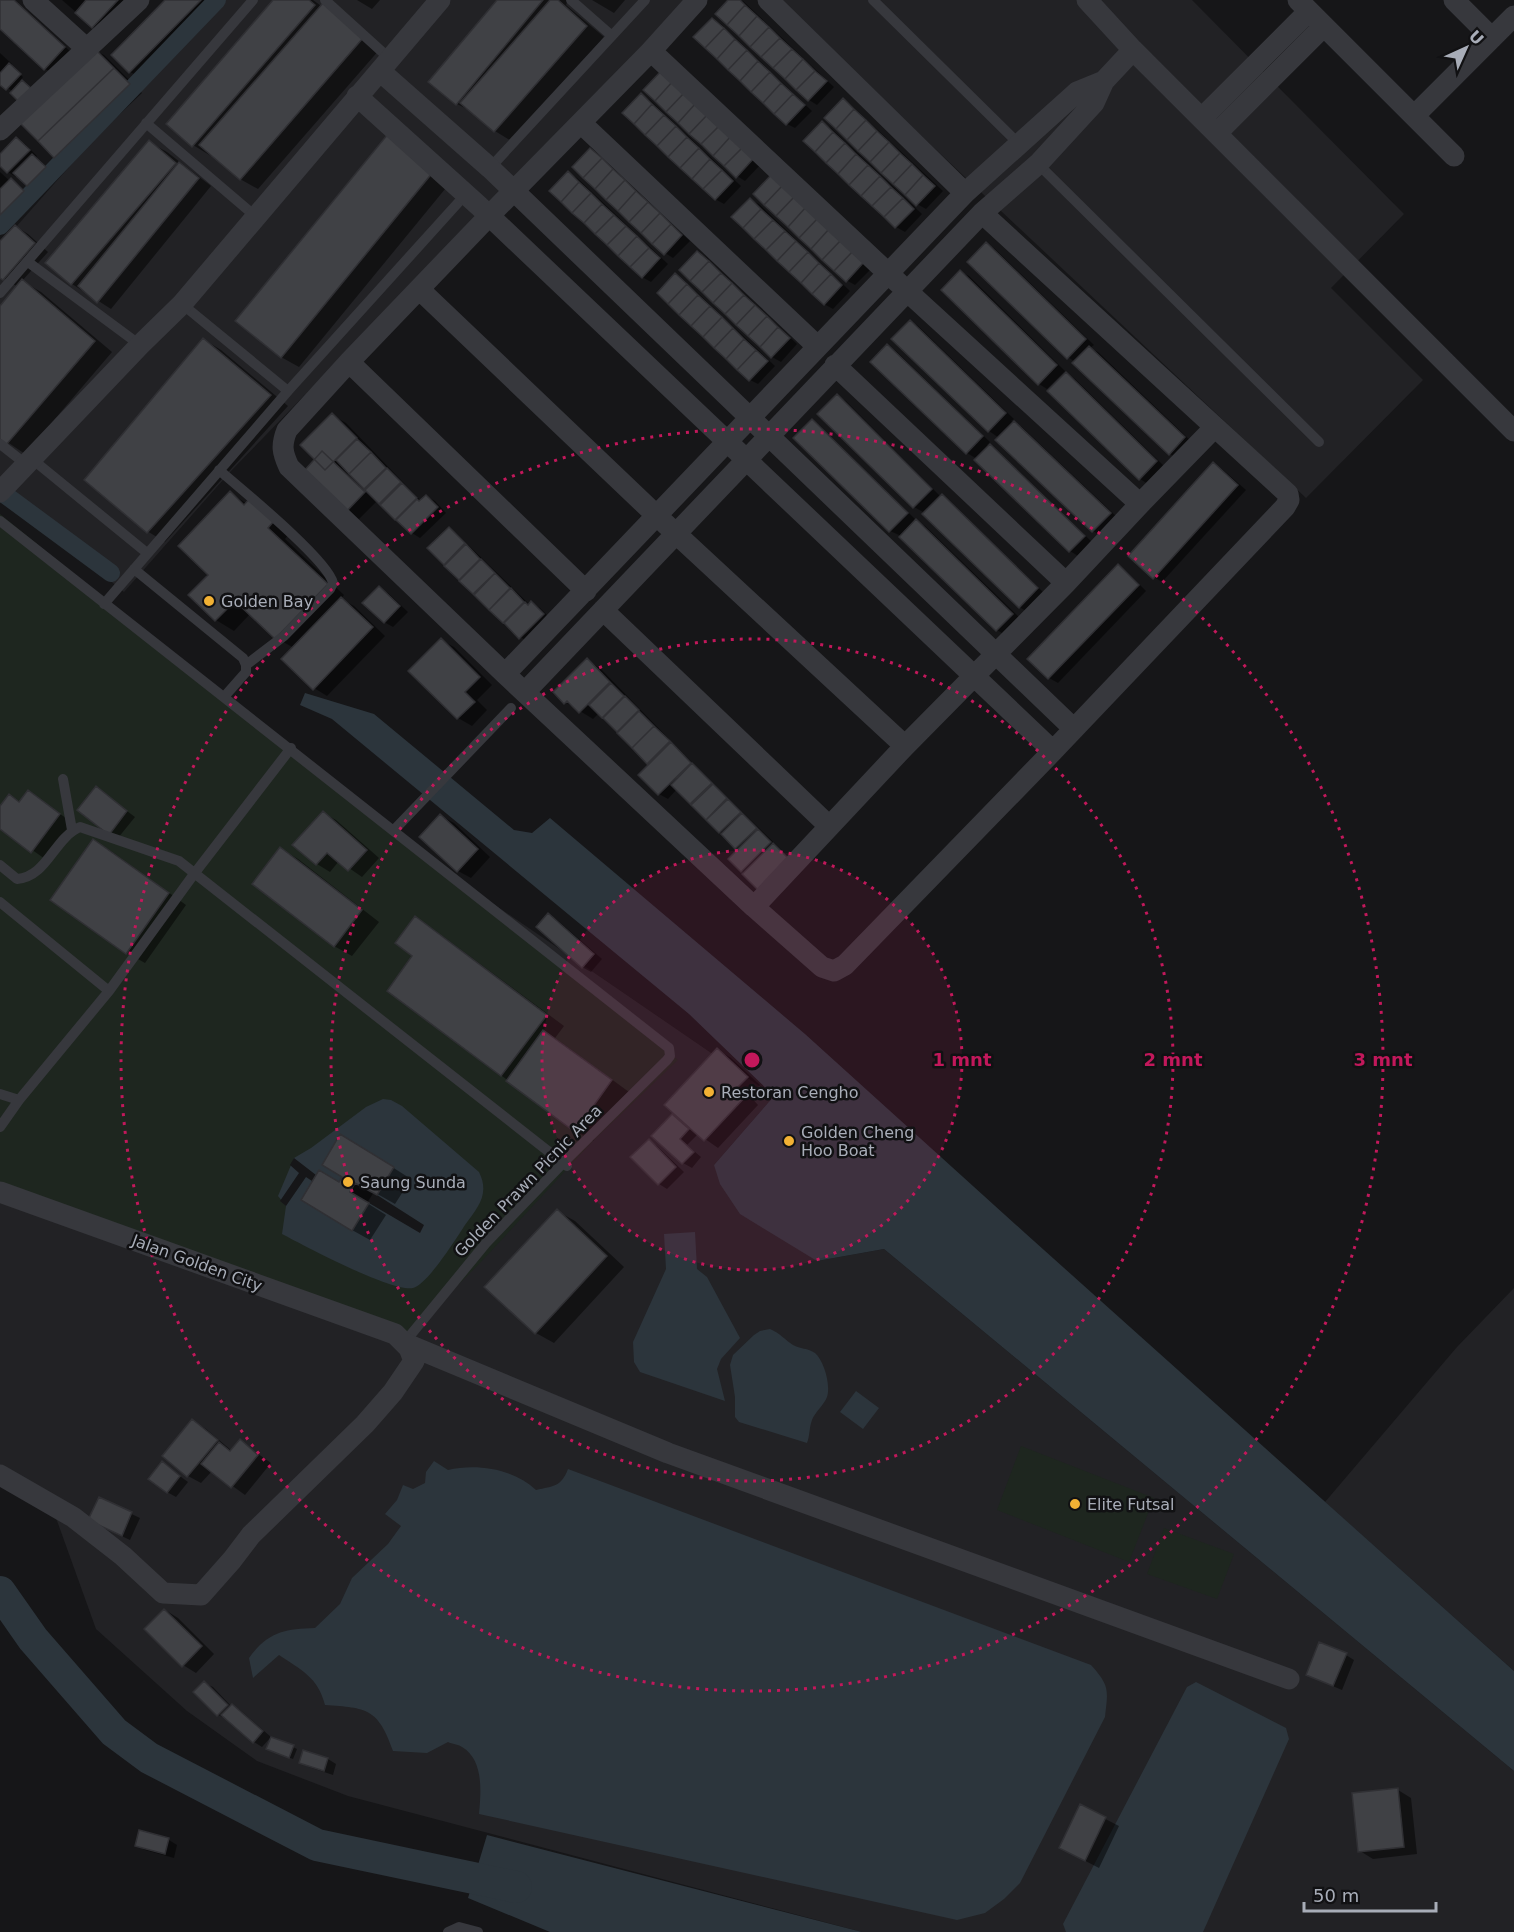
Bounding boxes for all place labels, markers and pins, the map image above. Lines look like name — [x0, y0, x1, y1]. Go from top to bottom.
place label: Golden Bay — [221, 592, 313, 611]
marker: Golden Bay — [202, 594, 216, 608]
centre of rings — [742, 1050, 762, 1070]
place label: Restoran Cengho — [721, 1083, 859, 1102]
marker: Restoran Cengho — [702, 1085, 716, 1099]
place label: Golden Cheng Hoo Boat — [801, 1123, 914, 1160]
marker: Golden Cheng Hoo Boat — [782, 1134, 796, 1148]
place label: Saung Sunda — [360, 1173, 466, 1192]
marker: Saung Sunda — [341, 1175, 355, 1189]
place label: Elite Futsal — [1087, 1495, 1175, 1514]
marker: Elite Futsal — [1068, 1497, 1082, 1511]

